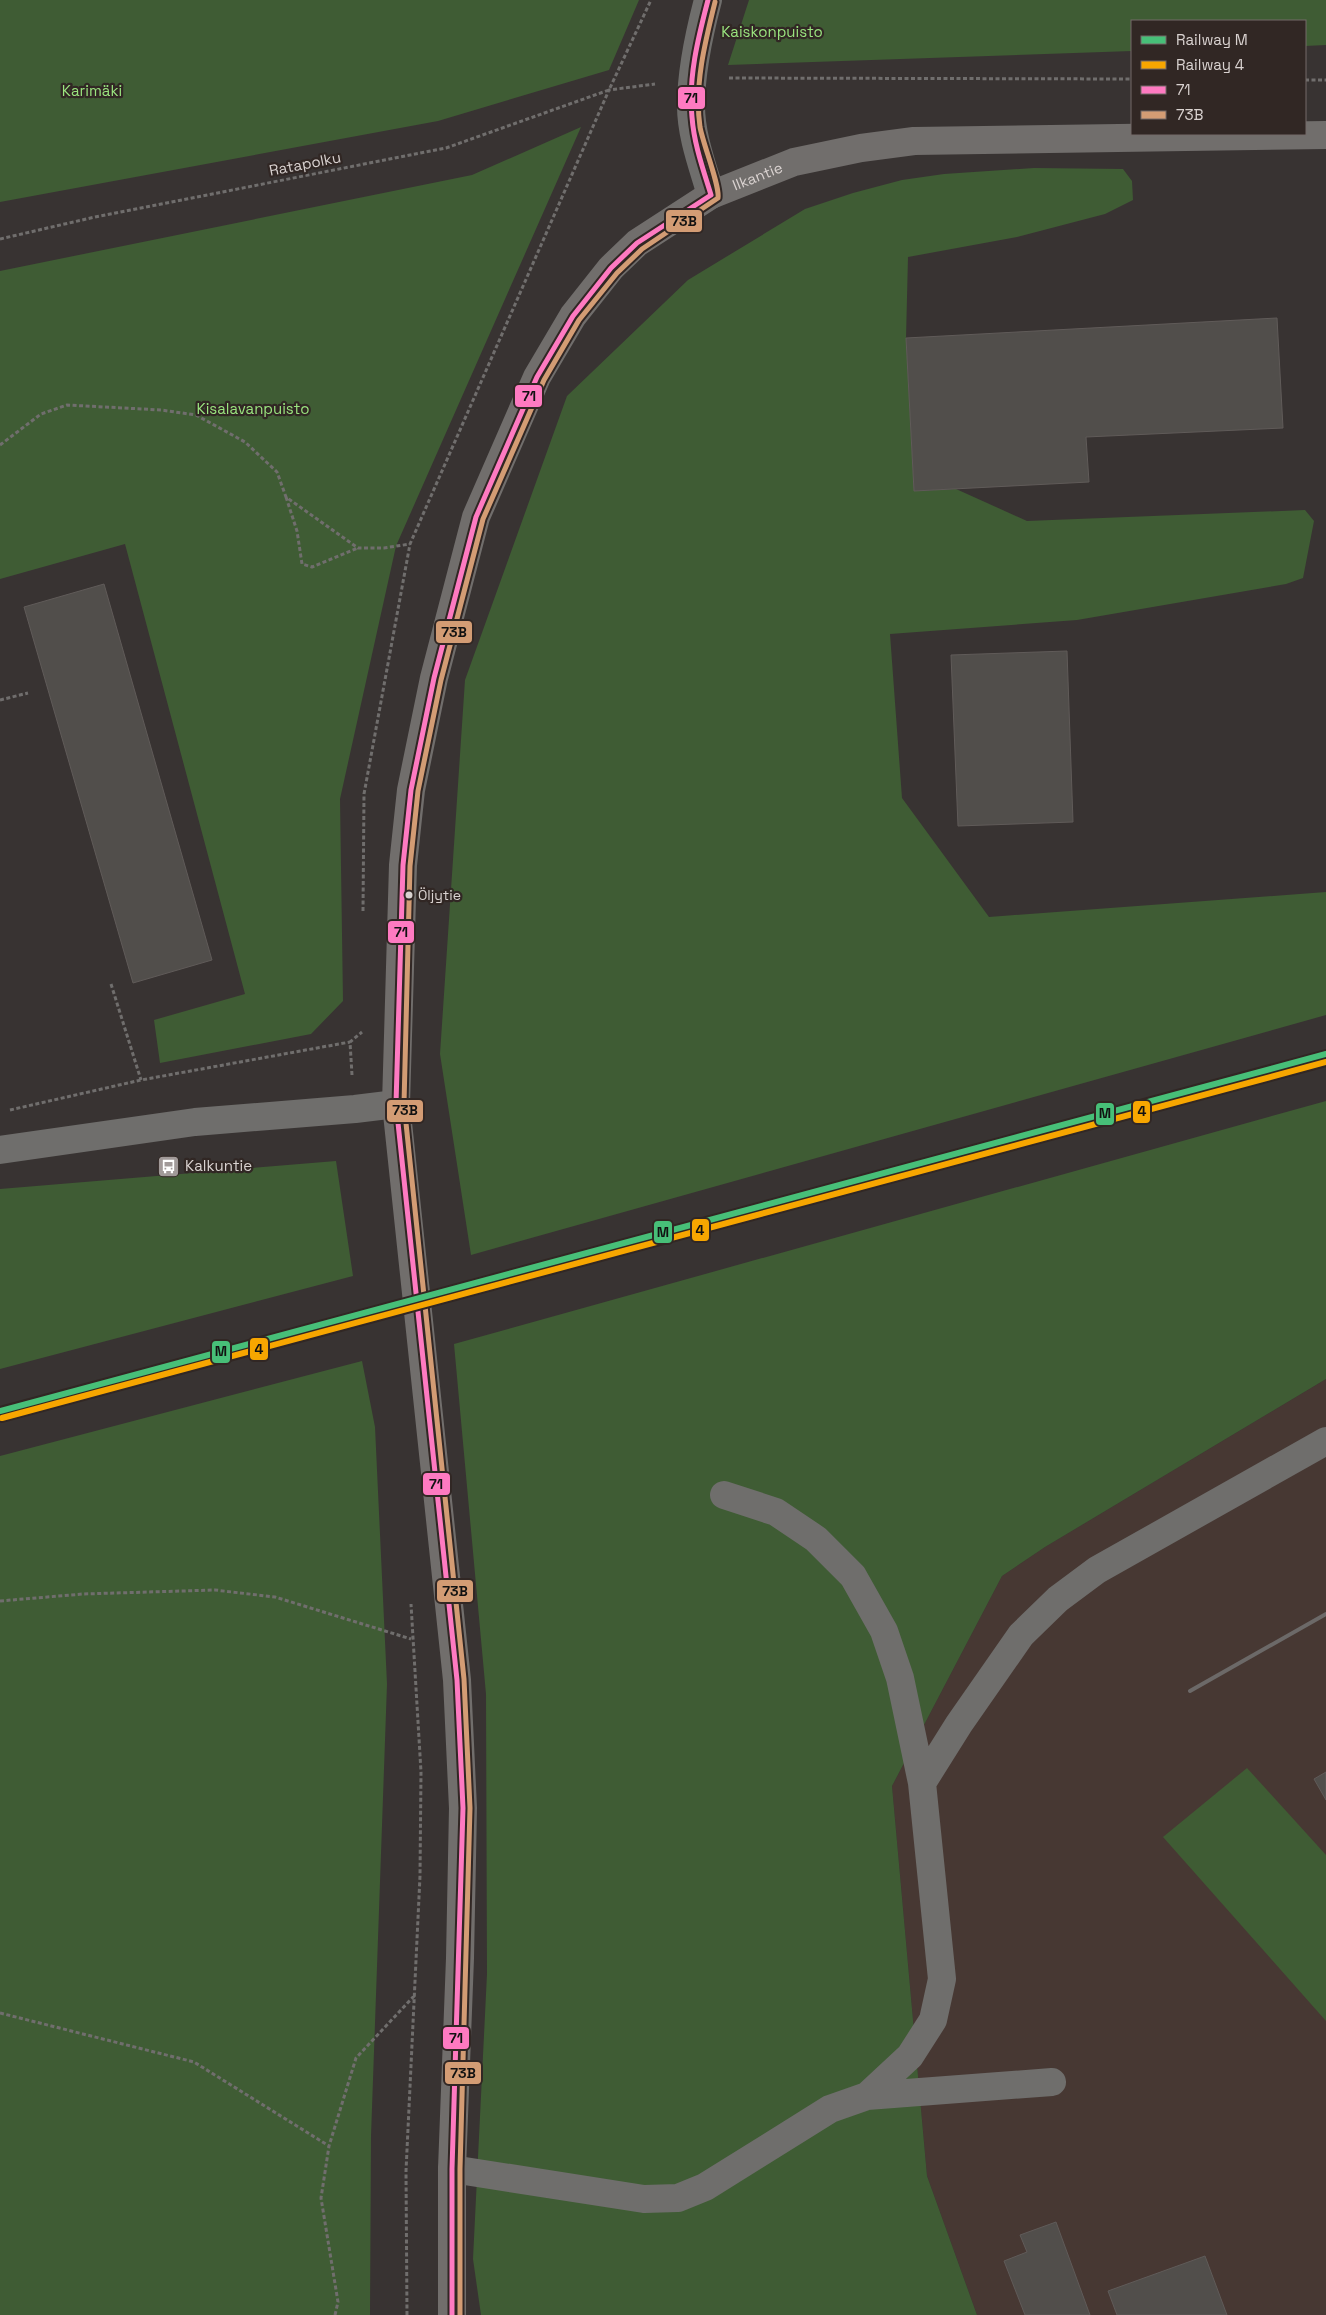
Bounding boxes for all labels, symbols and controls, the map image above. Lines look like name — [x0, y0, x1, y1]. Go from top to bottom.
legend — [1131, 20, 1306, 135]
park label: Kaiskonpuisto — [721, 22, 823, 41]
text: Railway M — [1176, 30, 1248, 49]
text: Railway 4 — [1176, 55, 1244, 74]
text: 71 — [1176, 80, 1191, 99]
park label: Karimäki — [62, 81, 122, 100]
line badge: 71 — [677, 86, 706, 110]
text: 71 — [684, 89, 698, 107]
text: 73B — [1176, 105, 1204, 124]
street label: Ratapolku — [267, 147, 343, 180]
street label: Ilkantie — [730, 157, 785, 195]
line badge: 73B — [665, 209, 703, 233]
text: 73B — [671, 212, 697, 230]
line badge: 71 — [514, 384, 543, 408]
text: 71 — [522, 387, 536, 405]
park label: Kisalavanpuisto — [196, 399, 310, 418]
line badge: 73B — [435, 620, 473, 644]
text: 73B — [441, 623, 467, 641]
place label: Öljytie — [418, 886, 461, 904]
marker: Öljytie — [404, 890, 414, 900]
line badge: 71 — [387, 920, 415, 944]
text: 71 — [394, 923, 408, 941]
line badge: 73B — [386, 1099, 424, 1123]
line badge: 4 — [1132, 1100, 1151, 1124]
text: 73B — [392, 1101, 418, 1119]
line badge: M — [1095, 1102, 1115, 1126]
text: 4 — [1138, 1102, 1147, 1120]
text: M — [1099, 1104, 1111, 1122]
bus stop icon: Kalkuntie — [157, 1154, 181, 1178]
place label: Kalkuntie — [185, 1156, 252, 1175]
line badge: 4 — [691, 1218, 710, 1242]
line badge: M — [653, 1220, 673, 1244]
text: 4 — [696, 1221, 705, 1239]
text: M — [657, 1223, 669, 1241]
line badge: 4 — [249, 1337, 269, 1361]
line badge: M — [211, 1340, 231, 1364]
text: 4 — [255, 1340, 264, 1358]
text: M — [215, 1342, 227, 1360]
line badge: 71 — [422, 1472, 451, 1496]
text: 71 — [429, 1475, 443, 1493]
line badge: 73B — [436, 1579, 474, 1603]
text: 73B — [442, 1582, 468, 1600]
line badge: 71 — [442, 2026, 470, 2050]
text: 71 — [449, 2029, 463, 2047]
line badge: 73B — [444, 2061, 482, 2085]
text: 73B — [450, 2064, 476, 2082]

